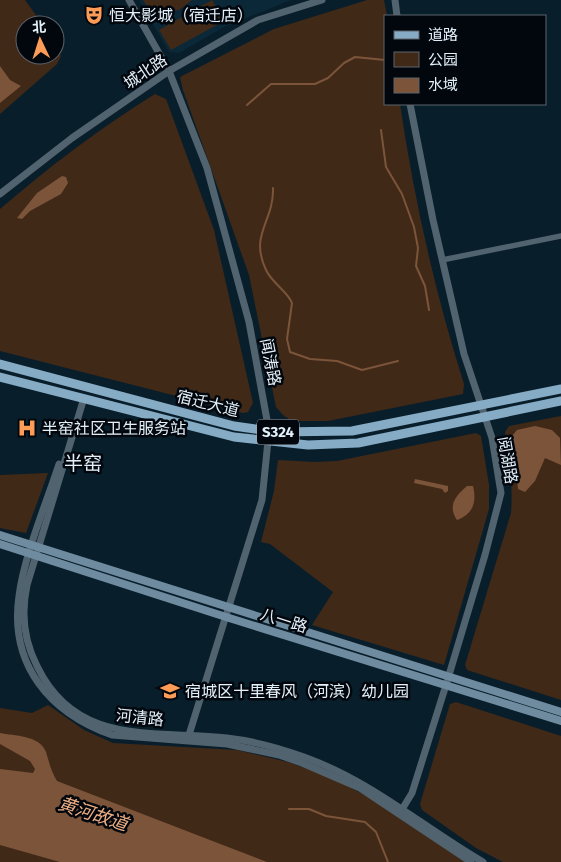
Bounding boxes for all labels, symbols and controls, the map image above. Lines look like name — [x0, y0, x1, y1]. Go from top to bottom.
theatre icon: 恒大影城（宿迁店） — [83, 4, 105, 26]
place label: 恒大影城（宿迁店） — [109, 6, 253, 25]
north arrow — [15, 15, 65, 65]
legend — [384, 15, 546, 105]
text: 北 — [32, 19, 47, 36]
text: 道路 — [428, 26, 458, 44]
street label: 城北路 — [120, 50, 170, 93]
text: 公园 — [428, 51, 458, 69]
text: 水域 — [428, 76, 458, 94]
street label: 闻涛路 — [257, 337, 284, 387]
street label: 宿迁大道 — [175, 387, 241, 420]
hospital icon: 半窑社区卫生服务站 — [16, 417, 38, 439]
place label: 半窑社区卫生服务站 — [42, 419, 186, 438]
road number: S324 — [257, 420, 299, 444]
street label: 阅湖路 — [494, 435, 521, 485]
district label: 半窑 — [64, 452, 102, 475]
street label: 八一路 — [258, 604, 310, 637]
school or university icon: 宿城区十里春风（河滨）幼儿园 — [159, 680, 181, 702]
place label: 宿城区十里春风（河滨）幼儿园 — [185, 682, 409, 701]
street label: 河清路 — [115, 706, 165, 729]
water label: 黄河故道 — [55, 792, 133, 837]

